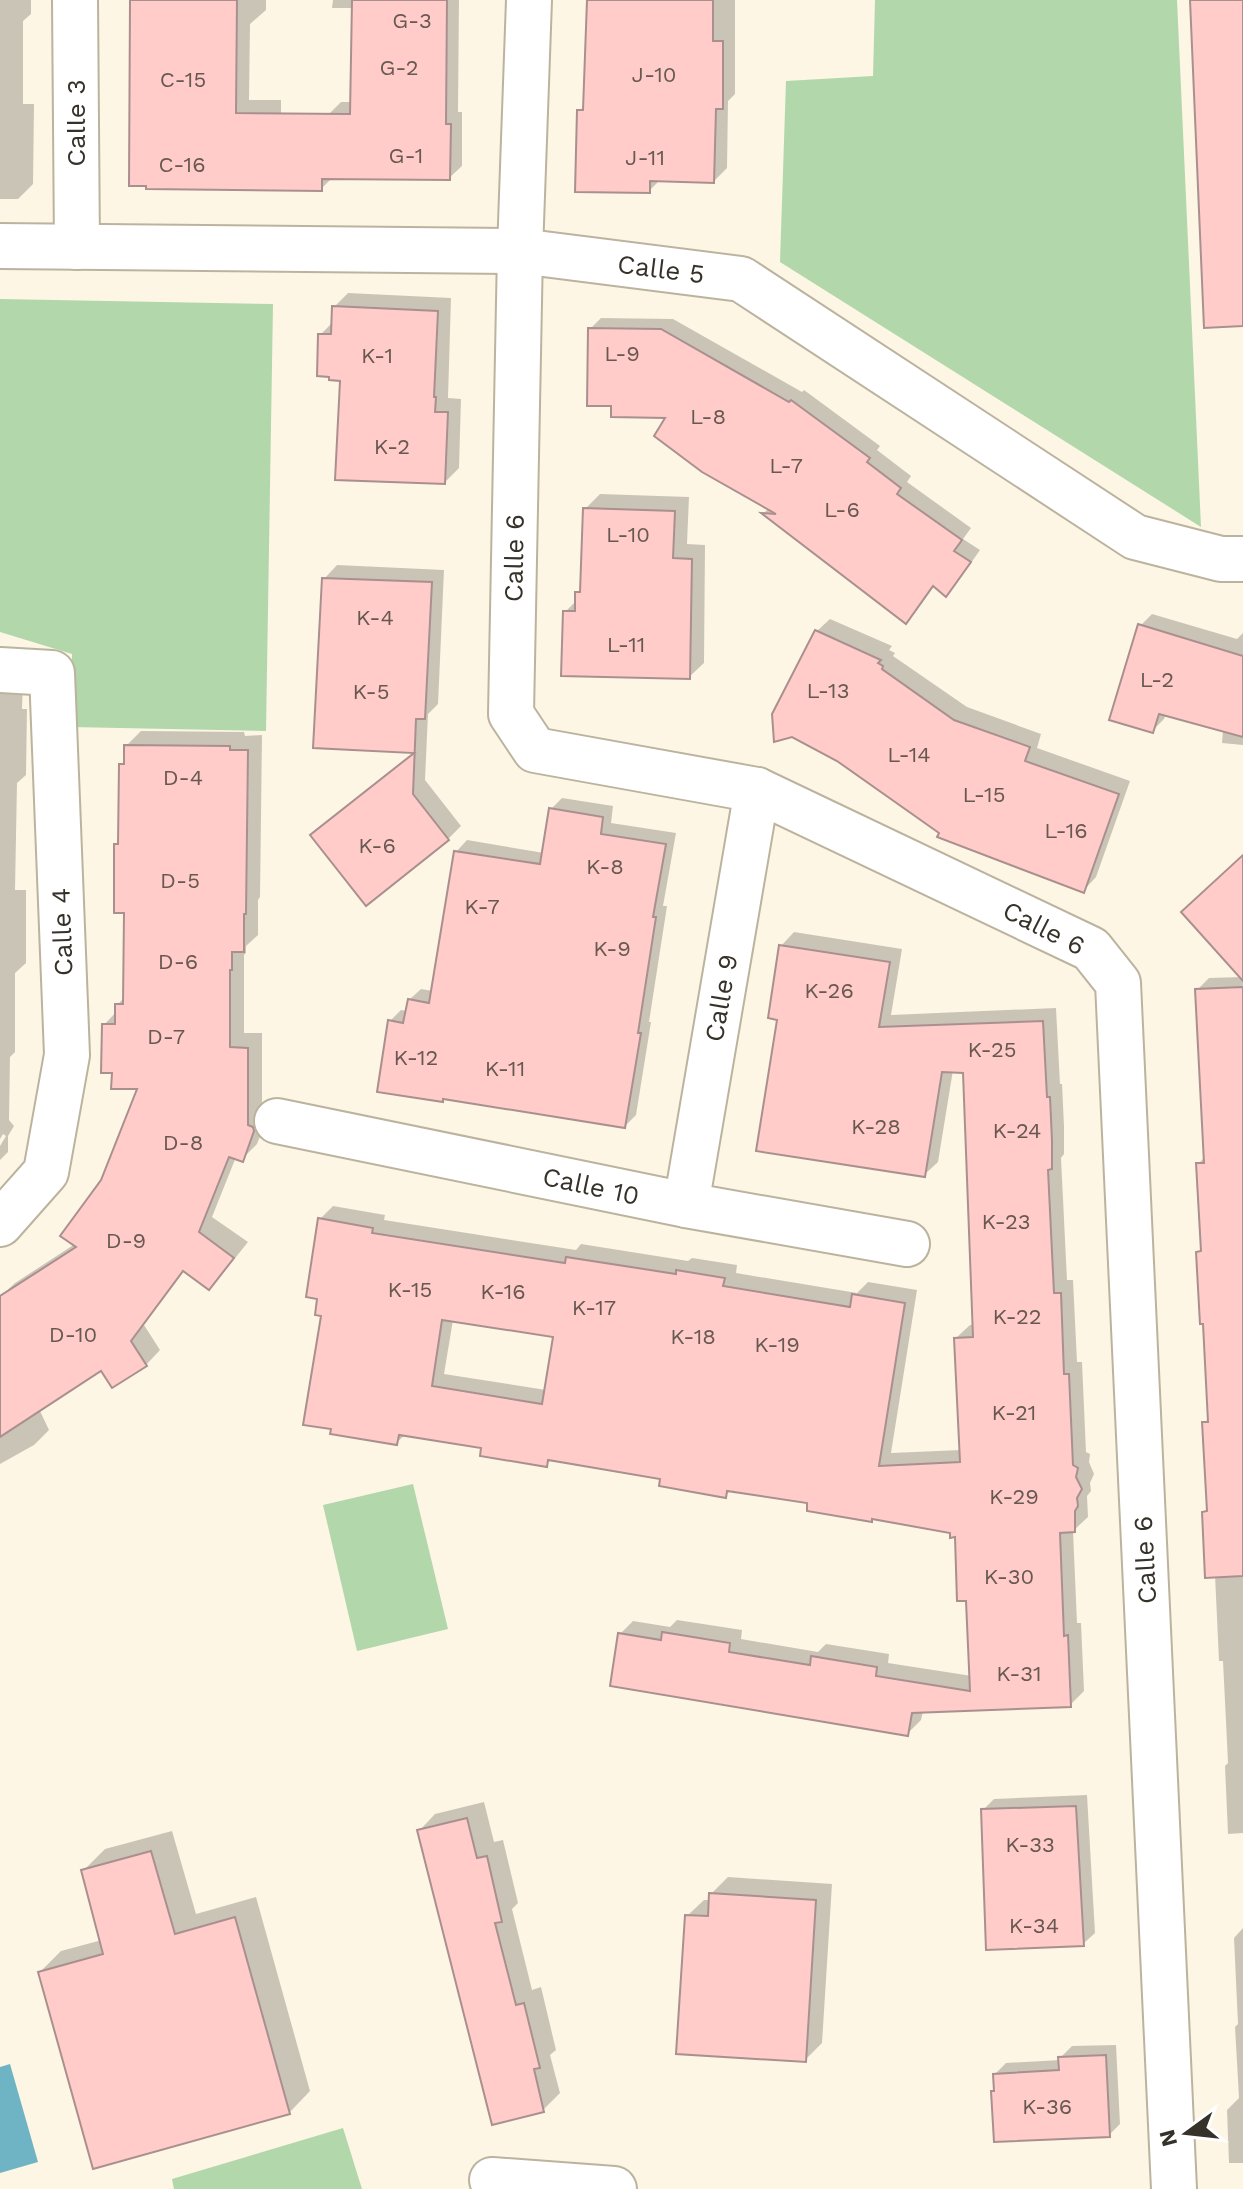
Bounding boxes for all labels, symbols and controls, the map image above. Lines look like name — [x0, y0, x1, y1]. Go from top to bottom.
house number: G-3 — [392, 8, 432, 33]
house number: G-2 — [379, 55, 419, 80]
house number: J-10 — [631, 62, 677, 87]
house number: C-15 — [160, 67, 206, 92]
street label: Calle 3 — [61, 79, 91, 167]
house number: G-1 — [389, 143, 423, 168]
house number: J-11 — [625, 145, 665, 170]
house number: C-16 — [158, 152, 206, 177]
street label: Calle 5 — [616, 249, 706, 289]
house number: L-9 — [604, 341, 640, 366]
house number: K-1 — [361, 343, 393, 368]
house number: L-8 — [690, 404, 726, 429]
house number: K-2 — [374, 434, 410, 459]
house number: L-7 — [769, 453, 803, 478]
house number: L-6 — [824, 497, 860, 522]
street label: Calle 6 — [498, 514, 530, 602]
house number: L-10 — [606, 522, 650, 547]
house number: K-4 — [356, 605, 394, 630]
house number: L-11 — [607, 632, 645, 657]
house number: L-2 — [1140, 667, 1174, 692]
house number: L-13 — [807, 678, 849, 703]
house number: K-5 — [352, 679, 390, 704]
house number: L-14 — [887, 742, 931, 767]
house number: D-4 — [163, 765, 203, 790]
house number: L-15 — [963, 782, 1005, 807]
house number: L-16 — [1044, 818, 1088, 843]
house number: K-6 — [358, 833, 396, 858]
house number: K-8 — [586, 854, 624, 879]
house number: D-5 — [160, 868, 200, 893]
street label: Calle 4 — [45, 887, 79, 977]
house number: K-7 — [464, 894, 500, 919]
street label: Calle 6 — [998, 895, 1090, 961]
house number: K-9 — [593, 936, 631, 961]
house number: D-6 — [158, 949, 198, 974]
street label: Calle 9 — [699, 952, 743, 1044]
house number: K-26 — [804, 978, 854, 1003]
house number: D-7 — [147, 1024, 185, 1049]
house number: K-25 — [967, 1037, 1017, 1062]
house number: K-12 — [394, 1045, 438, 1070]
house number: K-11 — [485, 1056, 525, 1081]
house number: K-28 — [851, 1114, 901, 1139]
house number: K-24 — [992, 1118, 1042, 1143]
house number: D-8 — [163, 1130, 203, 1155]
street label: Calle 10 — [540, 1161, 642, 1211]
house number: K-23 — [981, 1209, 1031, 1234]
house number: D-9 — [106, 1228, 146, 1253]
house number: K-15 — [388, 1277, 432, 1302]
house number: K-16 — [480, 1279, 526, 1304]
house number: K-17 — [572, 1295, 616, 1320]
house number: K-22 — [992, 1304, 1042, 1329]
house number: D-10 — [49, 1322, 97, 1347]
house number: K-18 — [670, 1324, 716, 1349]
house number: K-19 — [754, 1332, 800, 1357]
house number: K-21 — [992, 1400, 1036, 1425]
house number: K-29 — [989, 1484, 1039, 1509]
street label: Calle 6 — [1128, 1515, 1162, 1605]
house number: K-30 — [984, 1564, 1034, 1589]
house number: K-31 — [996, 1661, 1042, 1686]
house number: K-33 — [1005, 1832, 1055, 1857]
house number: K-34 — [1009, 1913, 1059, 1938]
north arrow — [1147, 2093, 1227, 2173]
house number: K-36 — [1022, 2094, 1072, 2119]
text: N — [1154, 2127, 1182, 2149]

